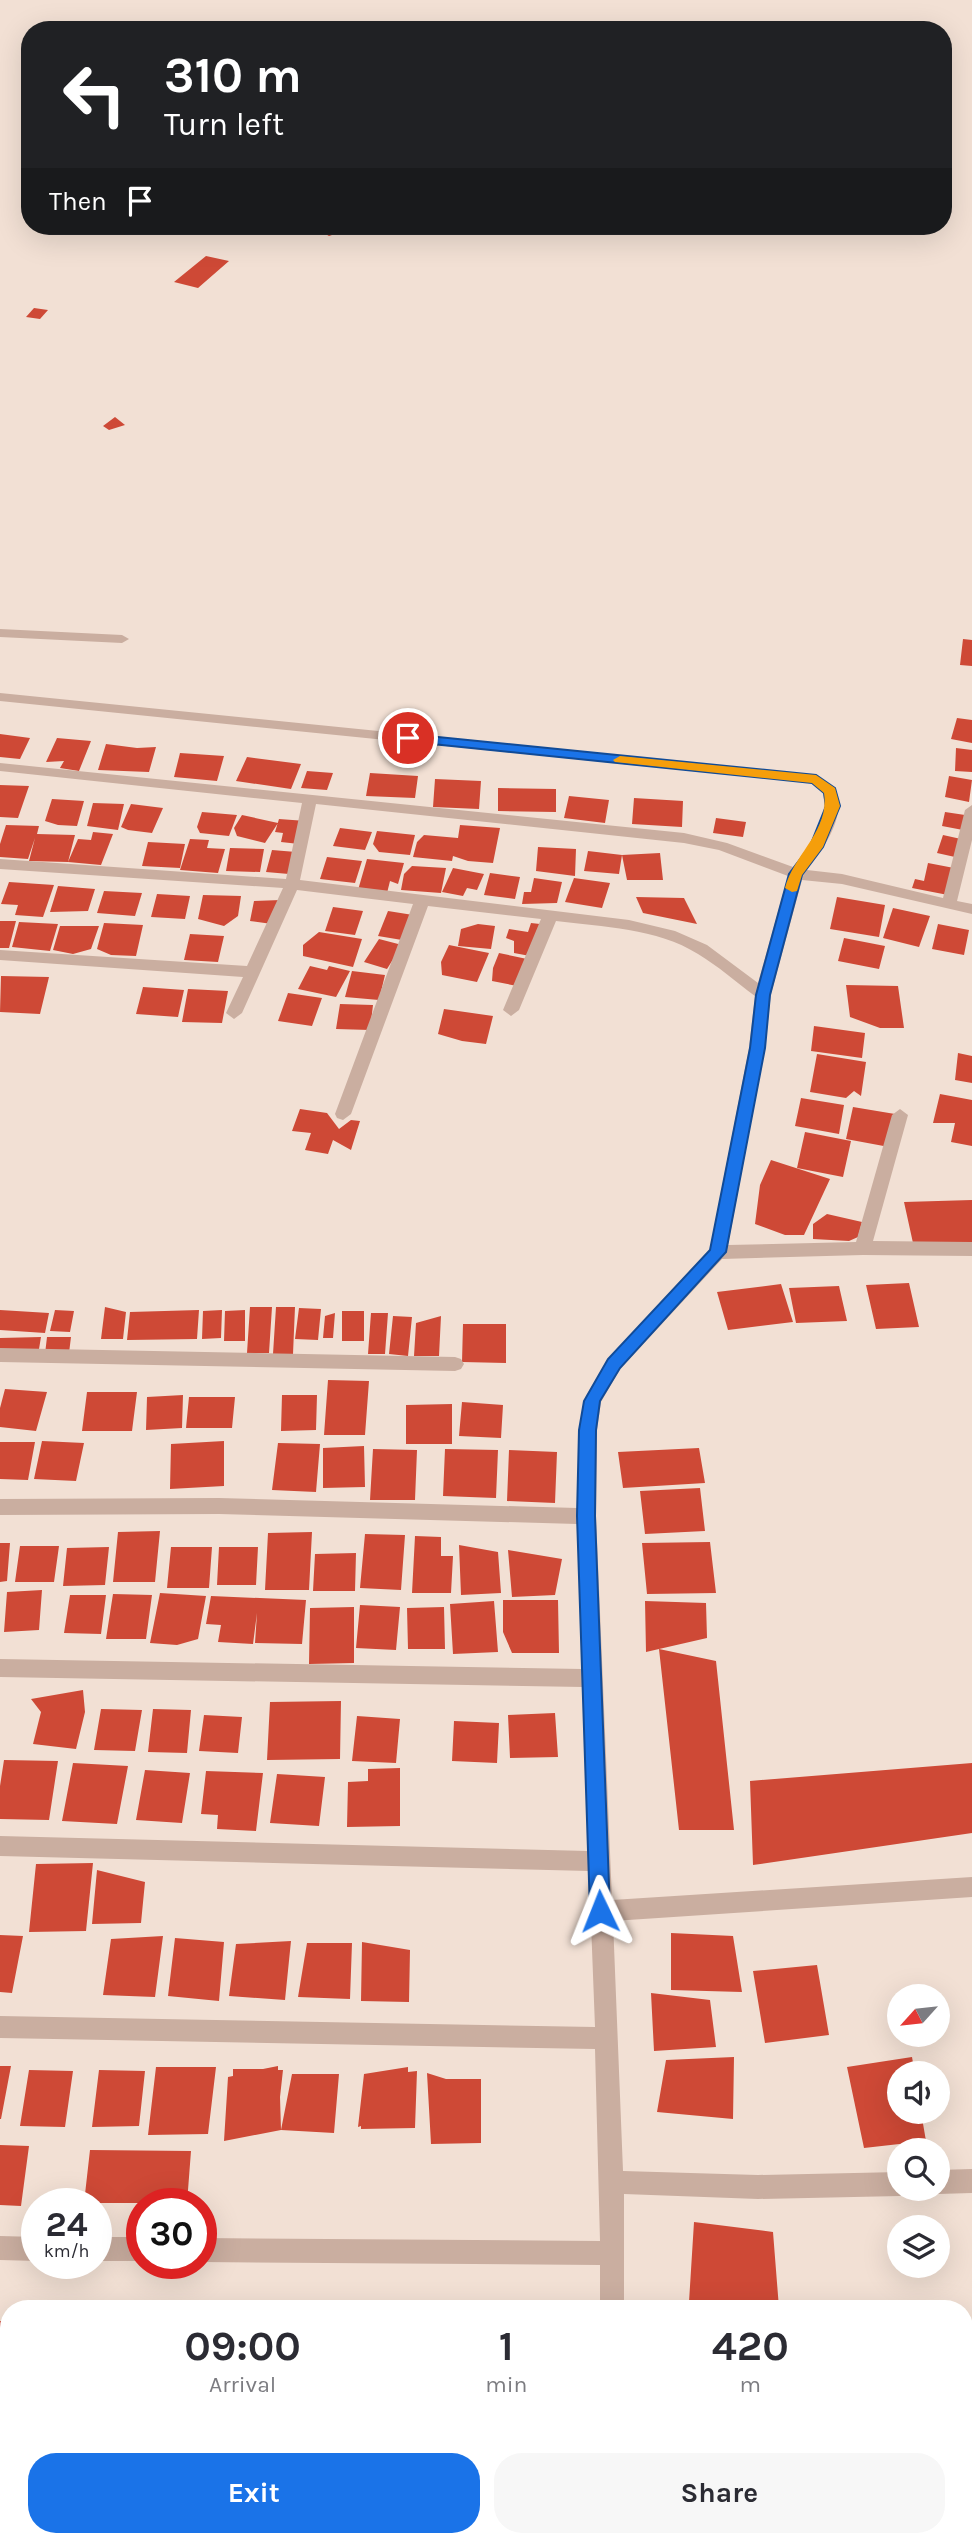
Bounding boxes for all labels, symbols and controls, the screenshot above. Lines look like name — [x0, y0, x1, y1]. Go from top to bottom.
text: 310 m — [164, 47, 302, 104]
icon: left — [49, 49, 140, 140]
text: Turn left — [164, 106, 284, 143]
icon: arrive — [121, 182, 159, 220]
text: Then — [49, 186, 107, 217]
pin — [378, 708, 438, 768]
icon: arrive — [389, 719, 427, 757]
position arrow — [563, 1874, 637, 1948]
north arrow — [887, 1984, 950, 2048]
map controls — [887, 1984, 950, 2278]
button: sound — [887, 2061, 950, 2124]
button: search — [887, 2138, 950, 2201]
speed limit sign: 30 — [126, 2188, 217, 2279]
text: 24 — [46, 2204, 88, 2245]
button: layers — [887, 2215, 950, 2278]
text: km/h — [44, 2240, 89, 2262]
text: 09:00 — [184, 2321, 301, 2371]
text: 1 — [499, 2321, 514, 2371]
text: 420 — [712, 2321, 789, 2371]
text: Arrival — [209, 2371, 276, 2398]
text: min — [485, 2371, 527, 2398]
text: m — [739, 2371, 761, 2398]
button: Exit — [28, 2453, 480, 2533]
button: Share — [494, 2453, 945, 2533]

